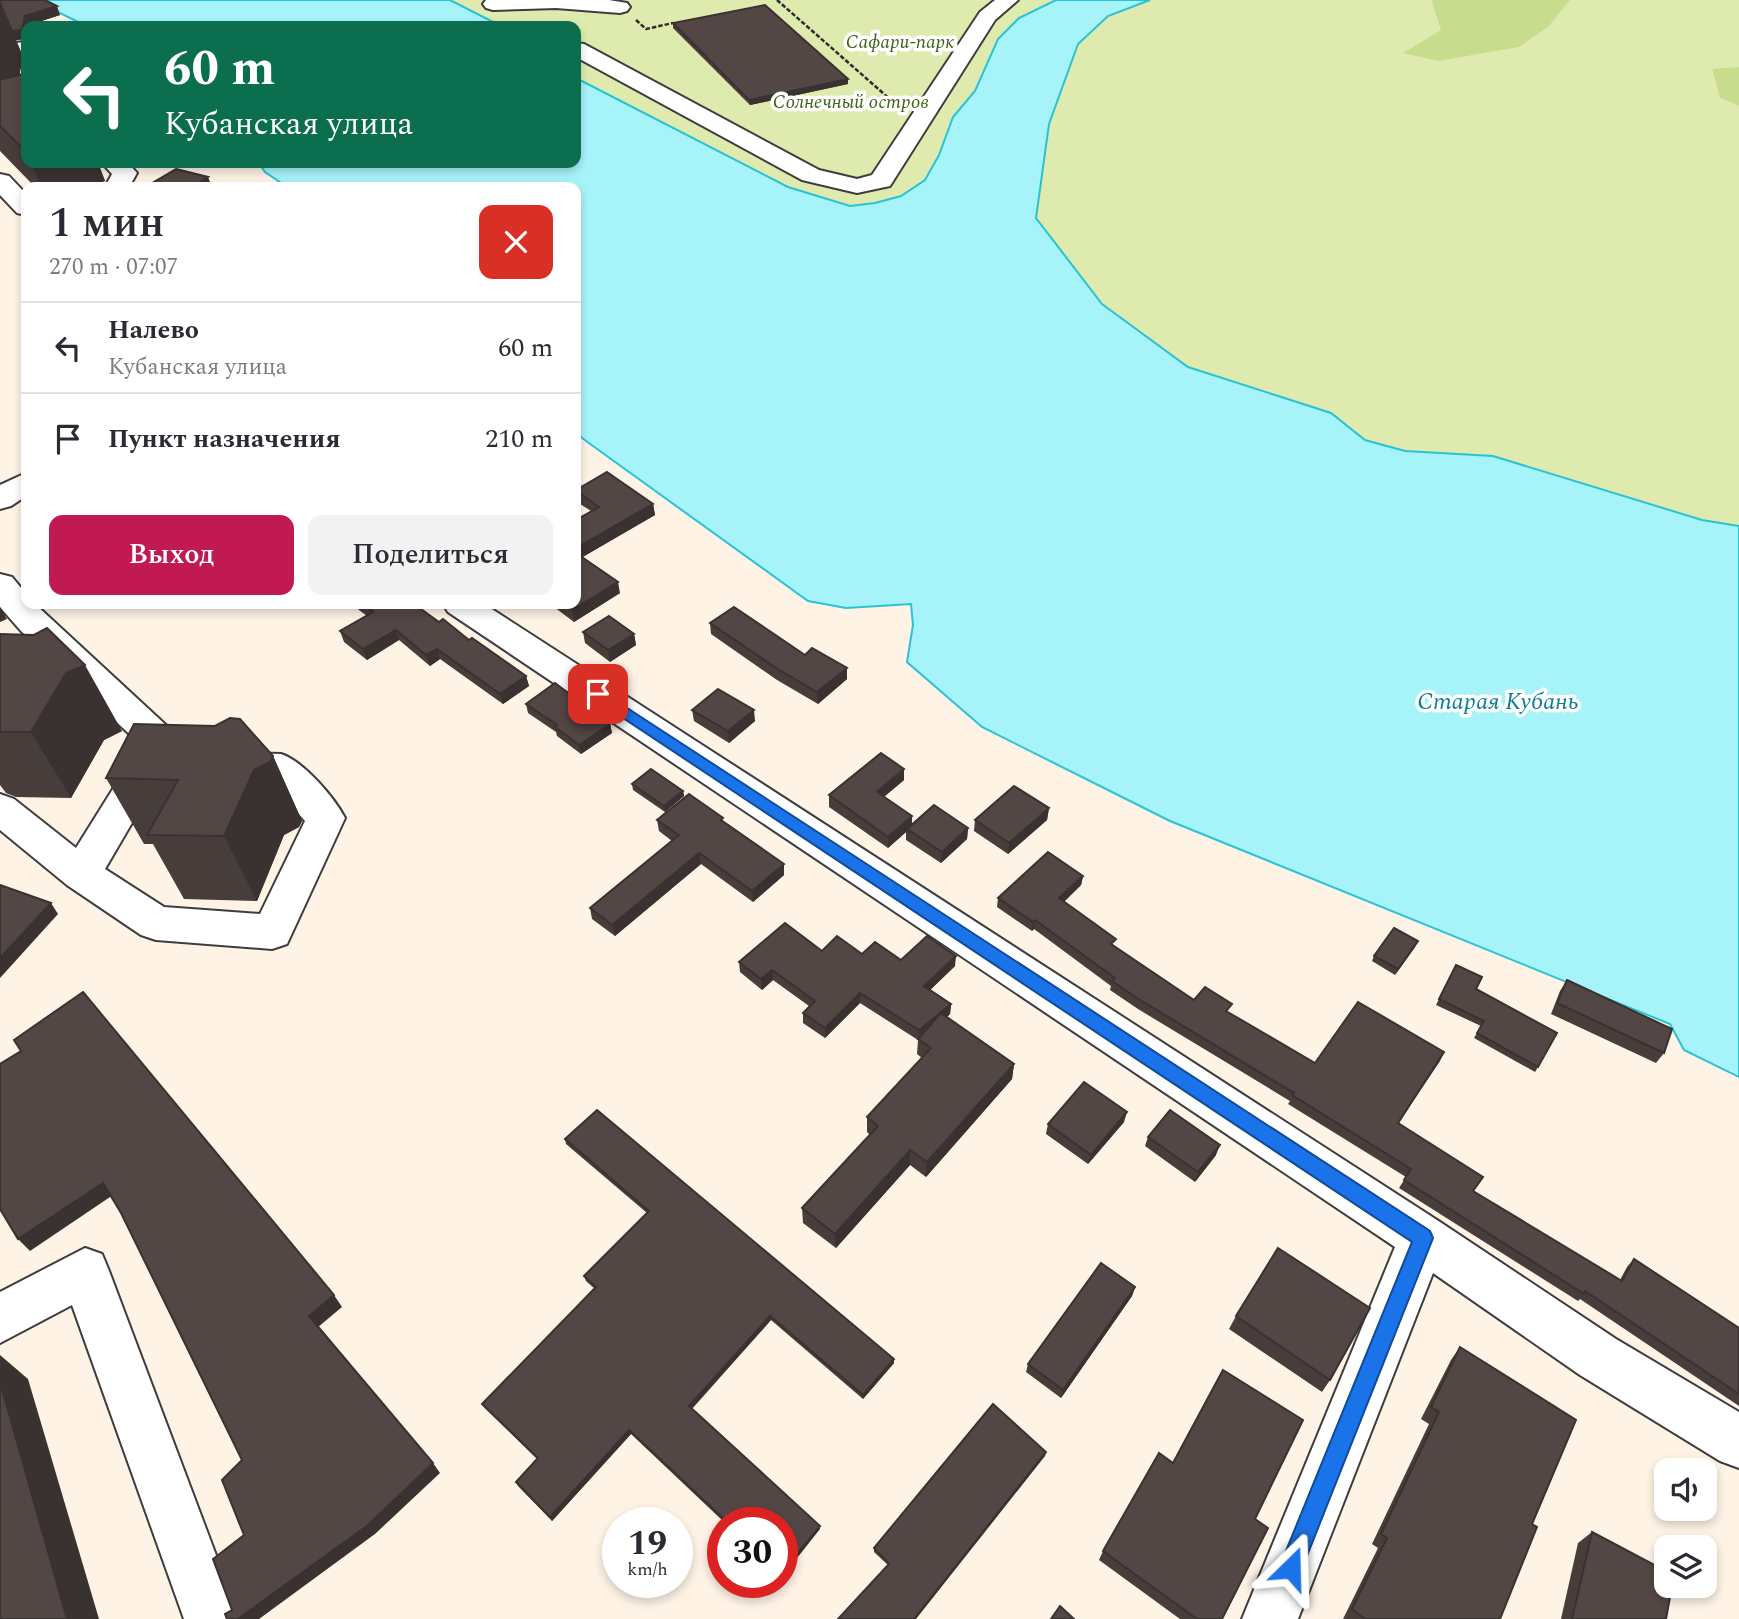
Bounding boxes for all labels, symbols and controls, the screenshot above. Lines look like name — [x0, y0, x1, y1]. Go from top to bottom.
park label: Сафари-парк — [846, 28, 954, 57]
text: 60 m — [164, 32, 275, 107]
icon: left — [49, 49, 140, 140]
park label: Солнечный остров — [773, 88, 929, 117]
text: Кубанская улица — [164, 100, 413, 149]
text: 1 мин — [49, 192, 164, 255]
button: close — [479, 205, 553, 279]
text: 270 m · 07:07 — [49, 250, 178, 285]
text: Налево — [108, 310, 199, 350]
text: 60 m — [498, 328, 553, 368]
icon: left — [49, 329, 87, 367]
text: Кубанская улица — [108, 350, 287, 385]
text: Пункт назначения — [108, 419, 341, 459]
text: 210 m — [485, 419, 553, 459]
icon: arrive — [49, 420, 87, 458]
button: Выход — [49, 515, 294, 595]
button: Поделиться — [308, 515, 553, 595]
pin — [568, 664, 628, 724]
icon: arrive — [579, 675, 617, 713]
water label: Старая Кубань — [1417, 684, 1579, 720]
map controls — [1654, 1458, 1717, 1598]
button: sound — [1654, 1458, 1717, 1521]
speed limit sign: 30 — [707, 1507, 798, 1598]
text: 19 — [628, 1517, 667, 1570]
position arrow — [1254, 1531, 1328, 1605]
button: layers — [1654, 1535, 1717, 1598]
text: km/h — [627, 1556, 668, 1583]

